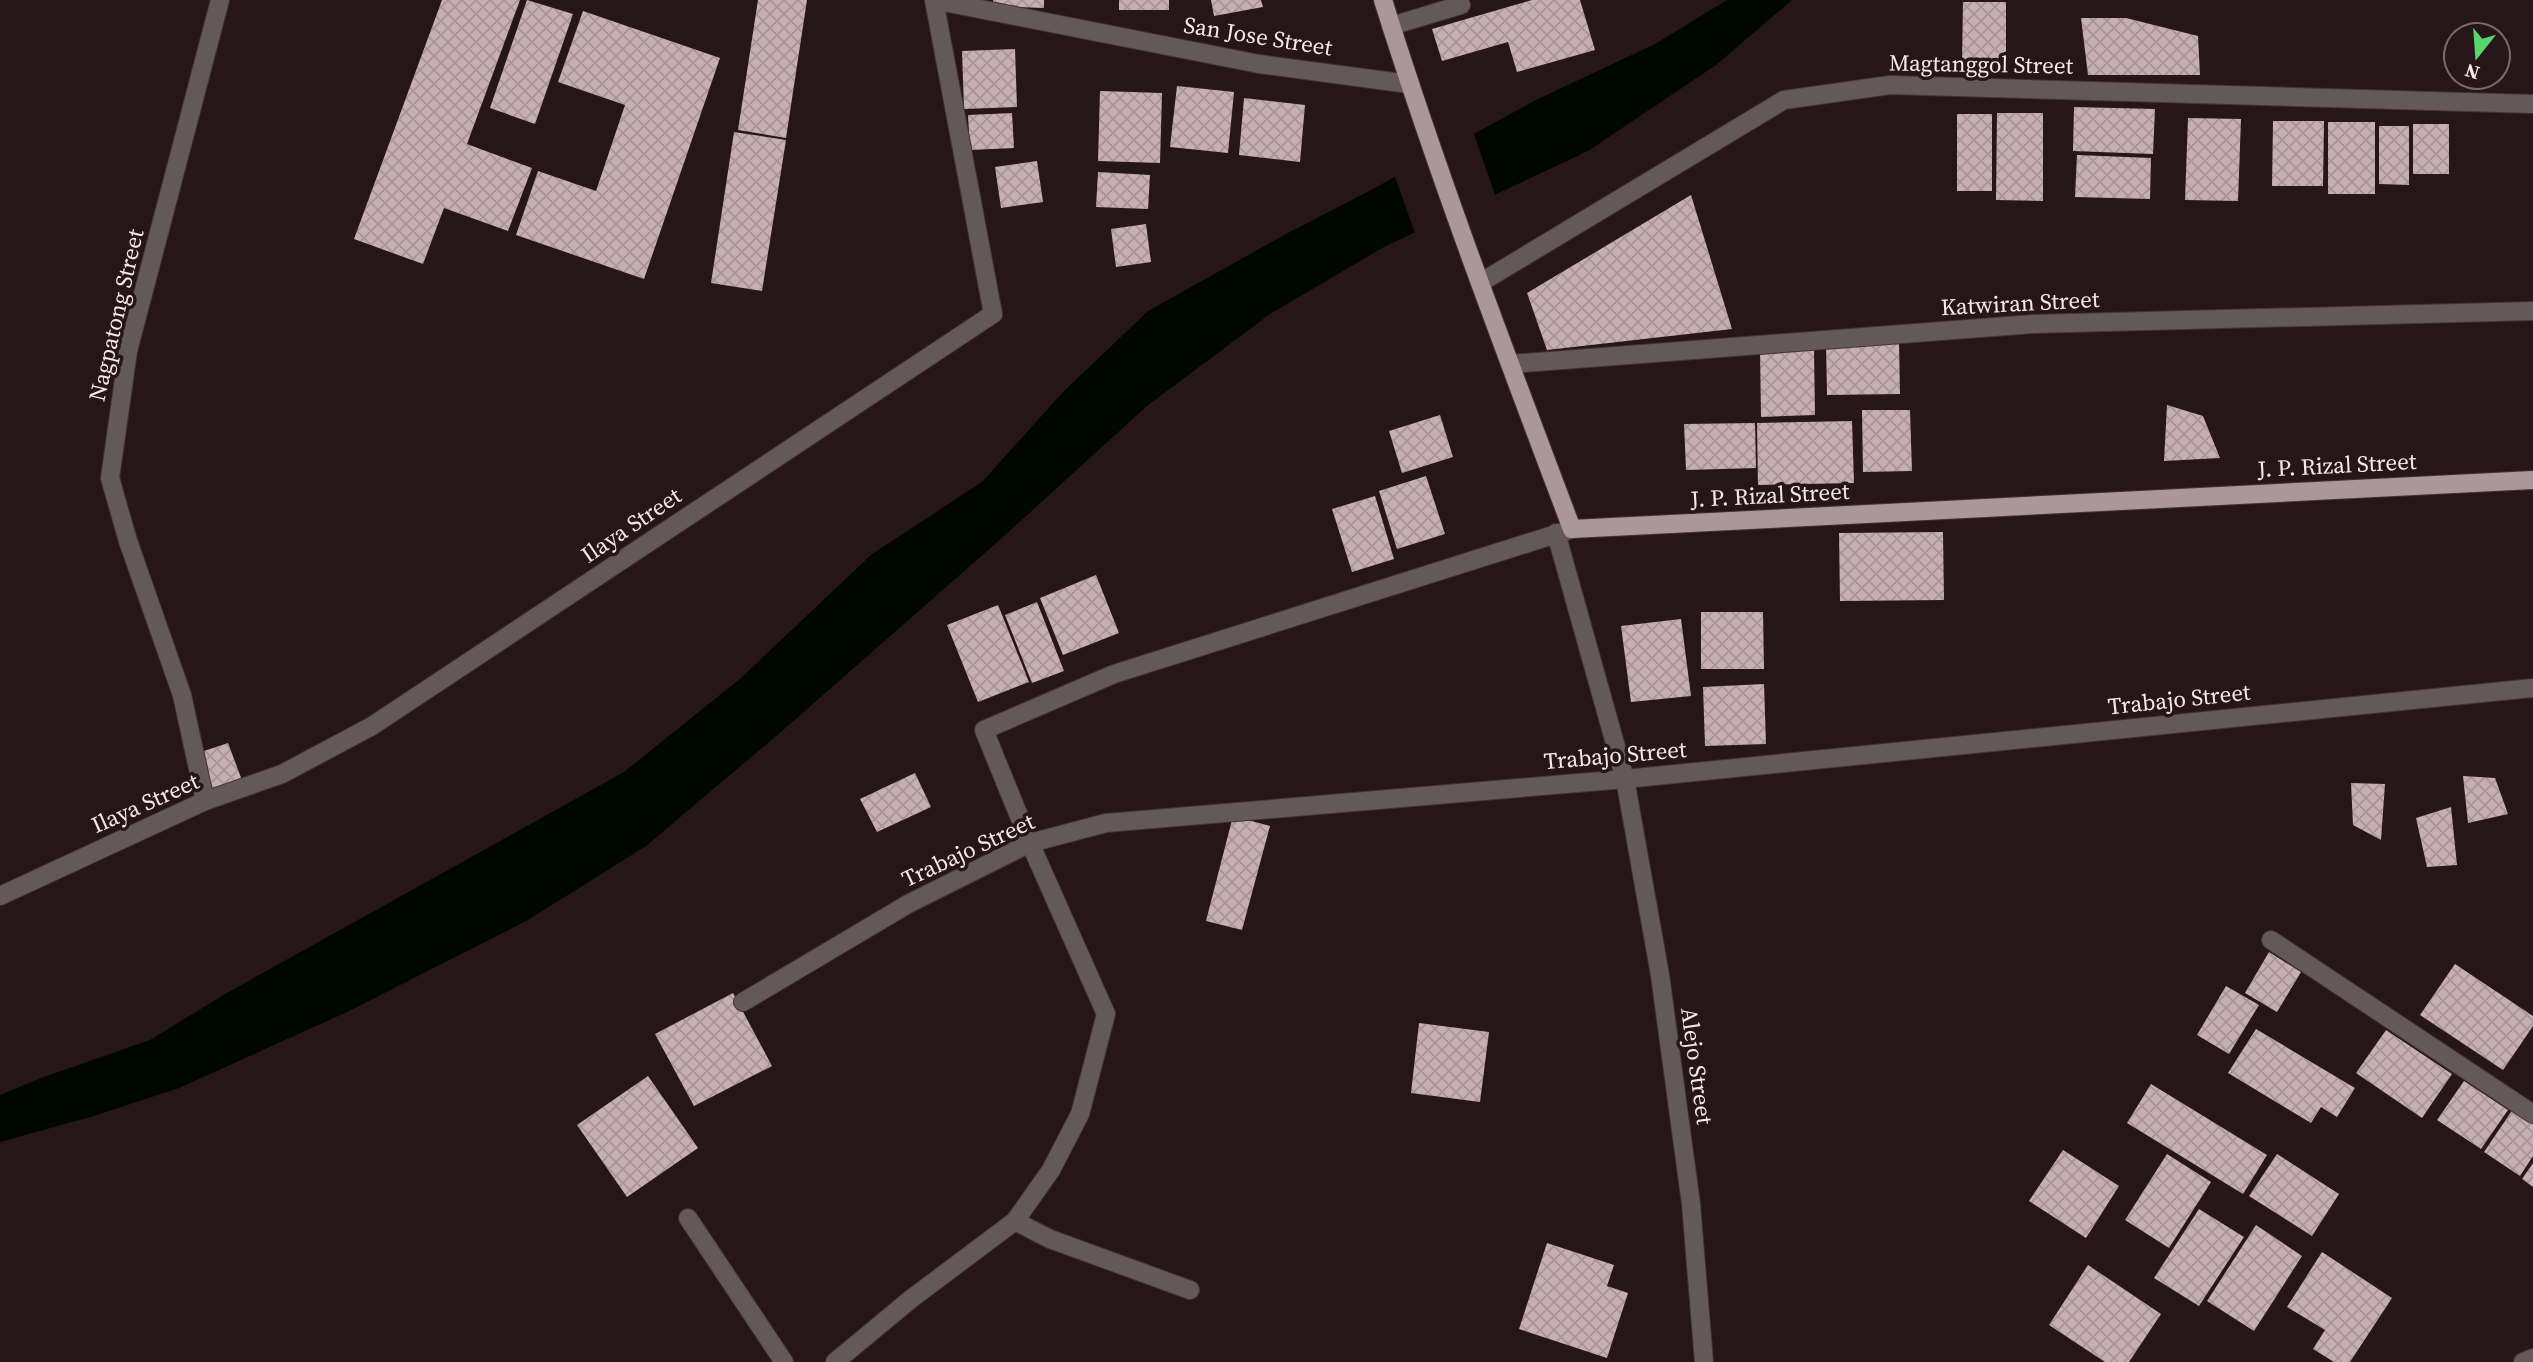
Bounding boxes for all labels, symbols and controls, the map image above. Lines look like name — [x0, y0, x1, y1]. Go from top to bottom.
street label: San Jose Street — [1181, 8, 1335, 64]
north arrow — [2442, 21, 2512, 91]
street label: Magtanggol Street — [1889, 46, 2074, 82]
text: N — [2461, 58, 2482, 87]
street label: Nagpatong Street — [81, 225, 151, 404]
street label: Katwiran Street — [1940, 283, 2101, 323]
street label: J. P. Rizal Street — [2256, 445, 2418, 485]
street label: J. P. Rizal Street — [1689, 475, 1851, 515]
street label: Ilaya Street — [575, 479, 688, 570]
street label: Trabajo Street — [2106, 676, 2252, 722]
street label: Trabajo Street — [1542, 733, 1688, 777]
street label: Ilaya Street — [86, 765, 204, 841]
street label: Trabajo Street — [896, 805, 1040, 895]
street label: Alejo Street — [1673, 1006, 1721, 1127]

